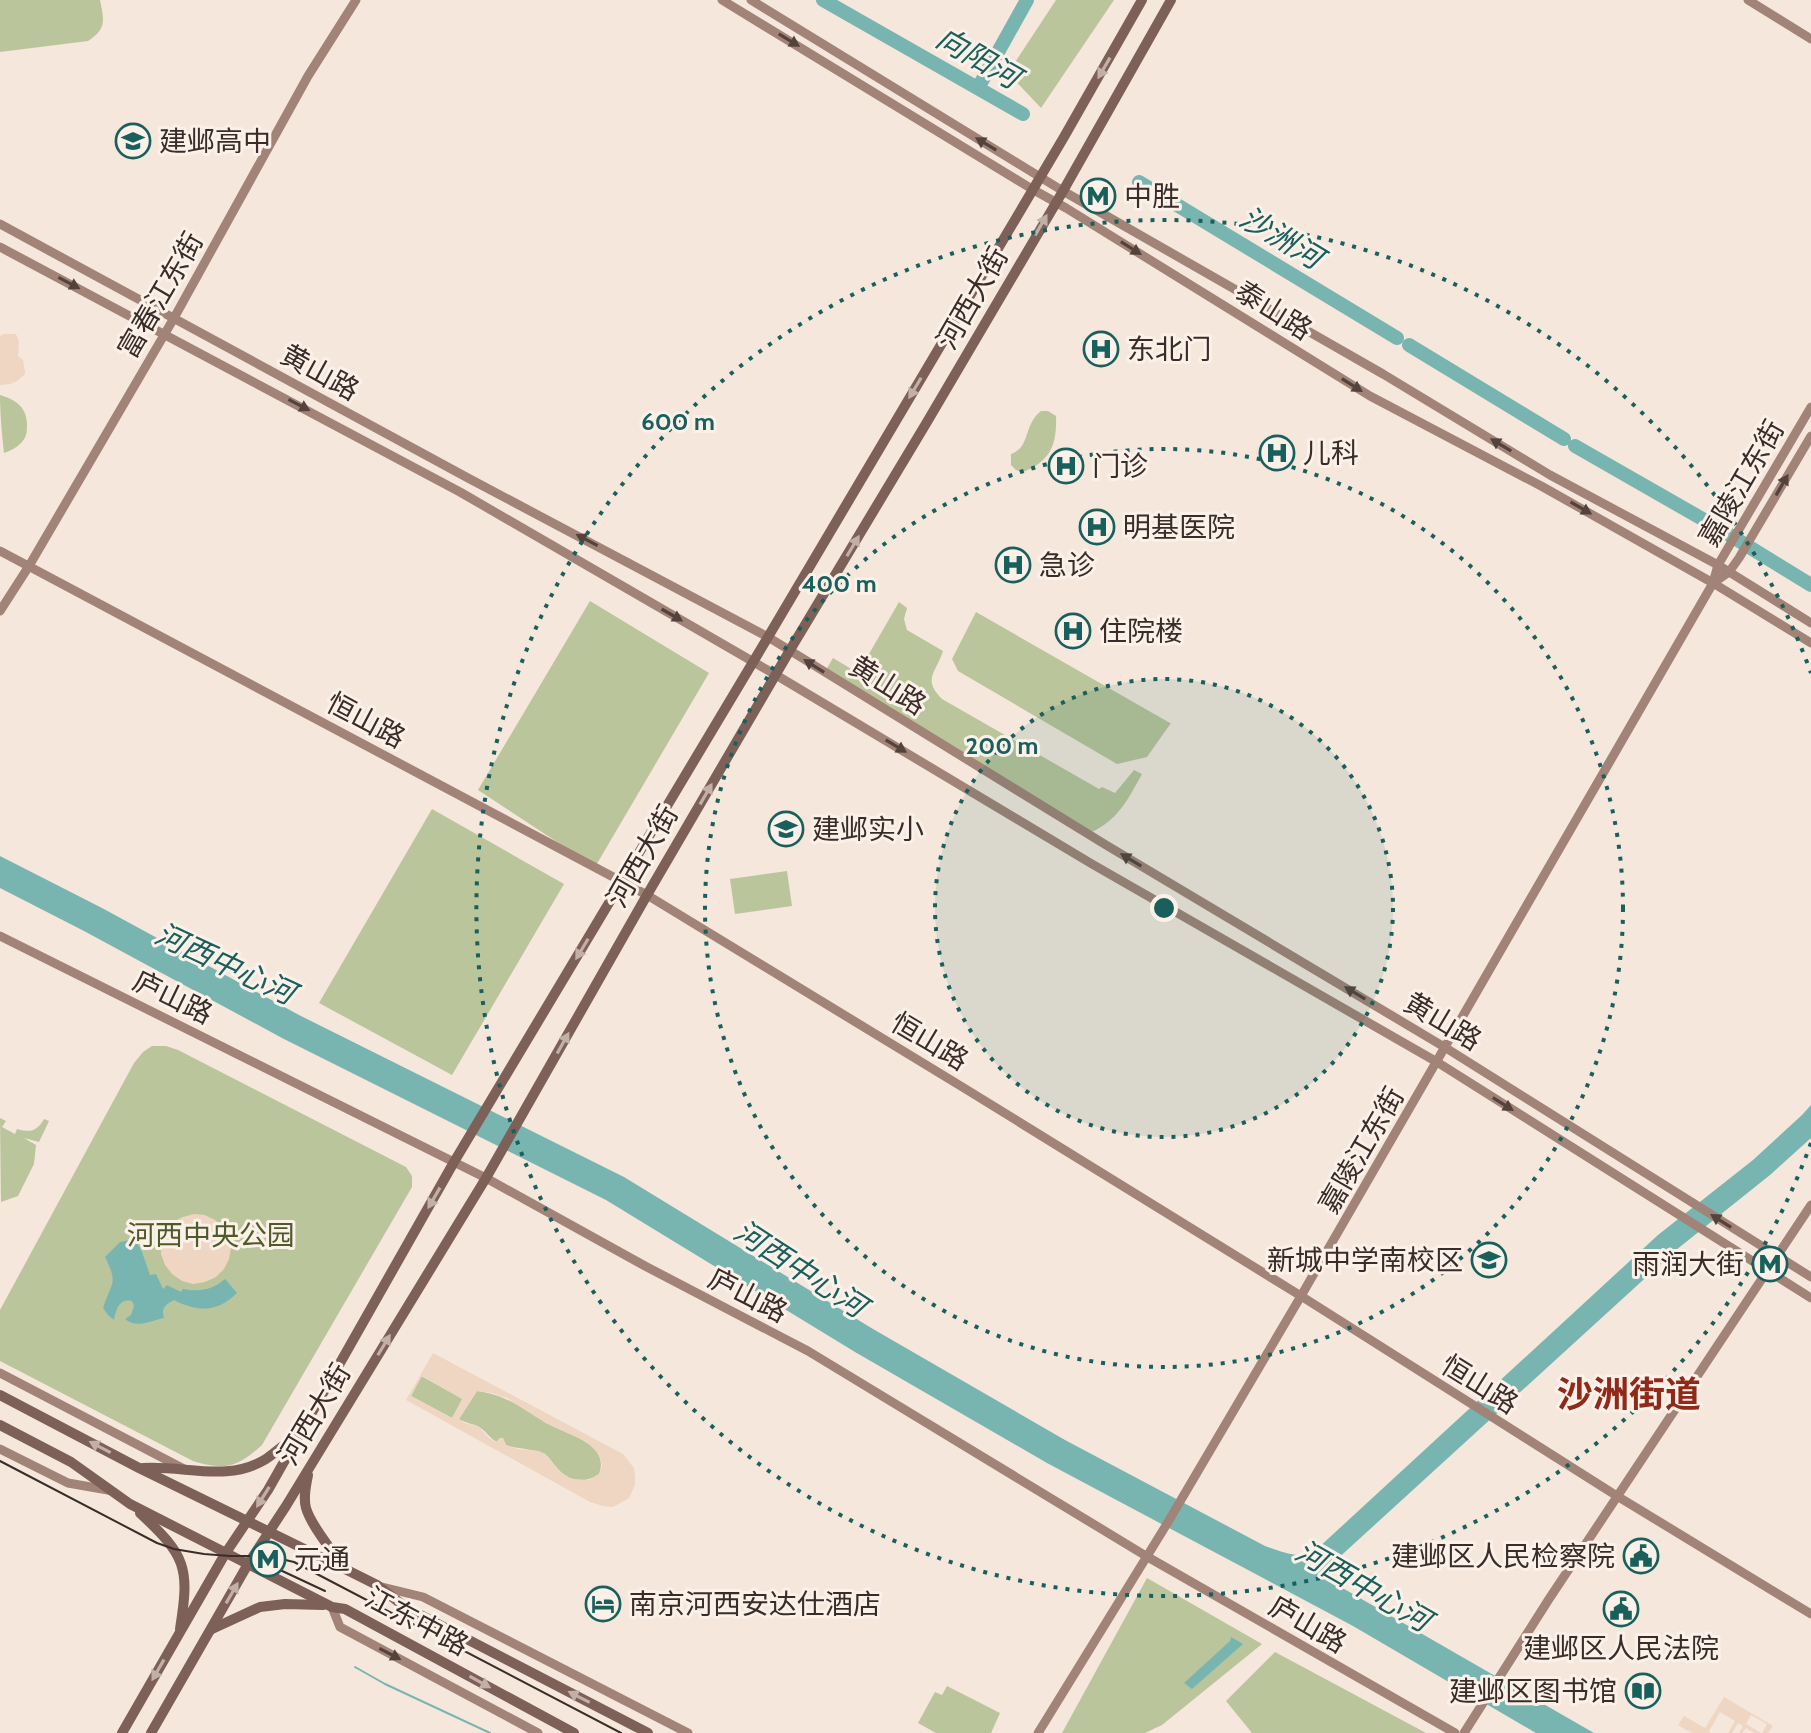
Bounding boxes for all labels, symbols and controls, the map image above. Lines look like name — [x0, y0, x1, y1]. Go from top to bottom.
water label: 向阳河 — [930, 19, 1031, 99]
one-way arrow — [778, 33, 800, 47]
one-way arrow — [1097, 57, 1111, 79]
school or university icon: 建邺高中 — [114, 122, 152, 160]
place label: 建邺高中 — [159, 124, 271, 158]
one-way arrow — [975, 137, 997, 151]
metro station icon: 中胜 — [1079, 177, 1117, 215]
place label: 中胜 — [1124, 179, 1180, 213]
water label: 沙洲河 — [1233, 199, 1334, 279]
one-way arrow — [1034, 214, 1048, 236]
street label: 富春江东街 — [110, 226, 210, 364]
one-way arrow — [1120, 240, 1142, 254]
street label: 河西大街 — [929, 241, 1015, 355]
street label: 泰山路 — [1229, 273, 1319, 347]
one-way arrow — [58, 276, 80, 290]
hospital icon: 东北门 — [1082, 330, 1120, 368]
place label: 东北门 — [1127, 332, 1211, 366]
street label: 黄山路 — [275, 337, 365, 407]
one-way arrow — [908, 377, 922, 399]
one-way arrow — [1341, 377, 1363, 391]
one-way arrow — [287, 398, 310, 412]
text: 600 m — [641, 407, 715, 436]
street label: 嘉陵江东街 — [1691, 414, 1791, 552]
hospital icon: 儿科 — [1258, 434, 1296, 472]
place label: 儿科 — [1303, 436, 1359, 470]
one-way arrow — [1490, 438, 1512, 452]
hospital icon: 门诊 — [1047, 447, 1085, 485]
place label: 门诊 — [1092, 449, 1148, 483]
one-way arrow — [1775, 474, 1789, 497]
one-way arrow — [1569, 501, 1592, 515]
hospital icon: 明基医院 — [1078, 508, 1116, 546]
place label: 明基医院 — [1123, 510, 1235, 544]
one-way arrow — [575, 534, 598, 547]
one-way arrow — [846, 535, 860, 557]
hospital icon: 急诊 — [994, 546, 1032, 584]
place label: 急诊 — [1039, 548, 1095, 582]
text: 400 m — [801, 569, 877, 598]
one-way arrow — [660, 608, 683, 622]
hospital icon: 住院楼 — [1054, 612, 1092, 650]
place label: 住院楼 — [1099, 614, 1183, 648]
street label: 黄山路 — [843, 648, 933, 722]
one-way arrow — [803, 659, 825, 673]
street label: 恒山路 — [321, 685, 411, 755]
text: 200 m — [966, 731, 1038, 760]
one-way arrow — [885, 739, 907, 753]
one-way arrow — [699, 782, 713, 805]
street label: 河西大街 — [599, 799, 685, 913]
school or university icon: 建邺实小 — [767, 810, 805, 848]
place label: 建邺实小 — [812, 812, 924, 846]
one-way arrow — [1120, 853, 1142, 867]
centre of rings — [1150, 894, 1178, 922]
water label: 河西中心河 — [149, 915, 306, 1014]
one-way arrow — [576, 938, 590, 960]
street label: 庐山路 — [128, 963, 218, 1031]
street label: 黄山路 — [1398, 985, 1488, 1057]
one-way arrow — [1344, 987, 1366, 1001]
street label: 恒山路 — [885, 1005, 975, 1077]
one-way arrow — [555, 1032, 569, 1054]
street label: 嘉陵江东街 — [1311, 1081, 1411, 1219]
one-way arrow — [1492, 1096, 1514, 1110]
one-way arrow — [427, 1187, 441, 1209]
water label: 河西中心河 — [727, 1212, 877, 1328]
one-way arrow — [1710, 1215, 1732, 1229]
park label: 河西中央公园 — [127, 1218, 295, 1252]
school or university icon: 新城中学南校区 — [1470, 1241, 1508, 1279]
place label: 新城中学南校区 — [1267, 1243, 1463, 1277]
metro station icon: 雨润大街 — [1751, 1245, 1789, 1283]
place label: 雨润大街 — [1632, 1247, 1744, 1281]
street label: 庐山路 — [703, 1261, 793, 1329]
one-way arrow — [376, 1334, 391, 1357]
street label: 恒山路 — [1435, 1347, 1525, 1421]
street label: 河西大街 — [271, 1357, 357, 1471]
district label: 沙洲街道 — [1557, 1372, 1701, 1416]
one-way arrow — [88, 1441, 111, 1454]
one-way arrow — [256, 1486, 271, 1507]
water label: 河西中心河 — [1289, 1532, 1442, 1642]
public building icon: 建邺区人民检察院 — [1622, 1537, 1660, 1575]
place label: 建邺区人民检察院 — [1391, 1539, 1615, 1573]
metro station icon: 元通 — [249, 1540, 287, 1578]
place label: 元通 — [294, 1542, 350, 1576]
street label: 江东中路 — [360, 1580, 474, 1662]
one-way arrow — [225, 1582, 239, 1604]
hotel icon: 南京河西安达仕酒店 — [584, 1585, 622, 1623]
place label: 南京河西安达仕酒店 — [629, 1587, 881, 1621]
street label: 庐山路 — [1263, 1588, 1353, 1660]
public building icon: 建邺区人民法院 — [1602, 1590, 1640, 1628]
place label: 建邺区人民法院 — [1523, 1631, 1719, 1665]
one-way arrow — [379, 1646, 401, 1660]
one-way arrow — [152, 1659, 166, 1681]
library icon: 建邺区图书馆 — [1624, 1672, 1662, 1710]
place label: 建邺区图书馆 — [1449, 1674, 1617, 1708]
one-way arrow — [468, 1676, 491, 1689]
one-way arrow — [567, 1690, 590, 1703]

